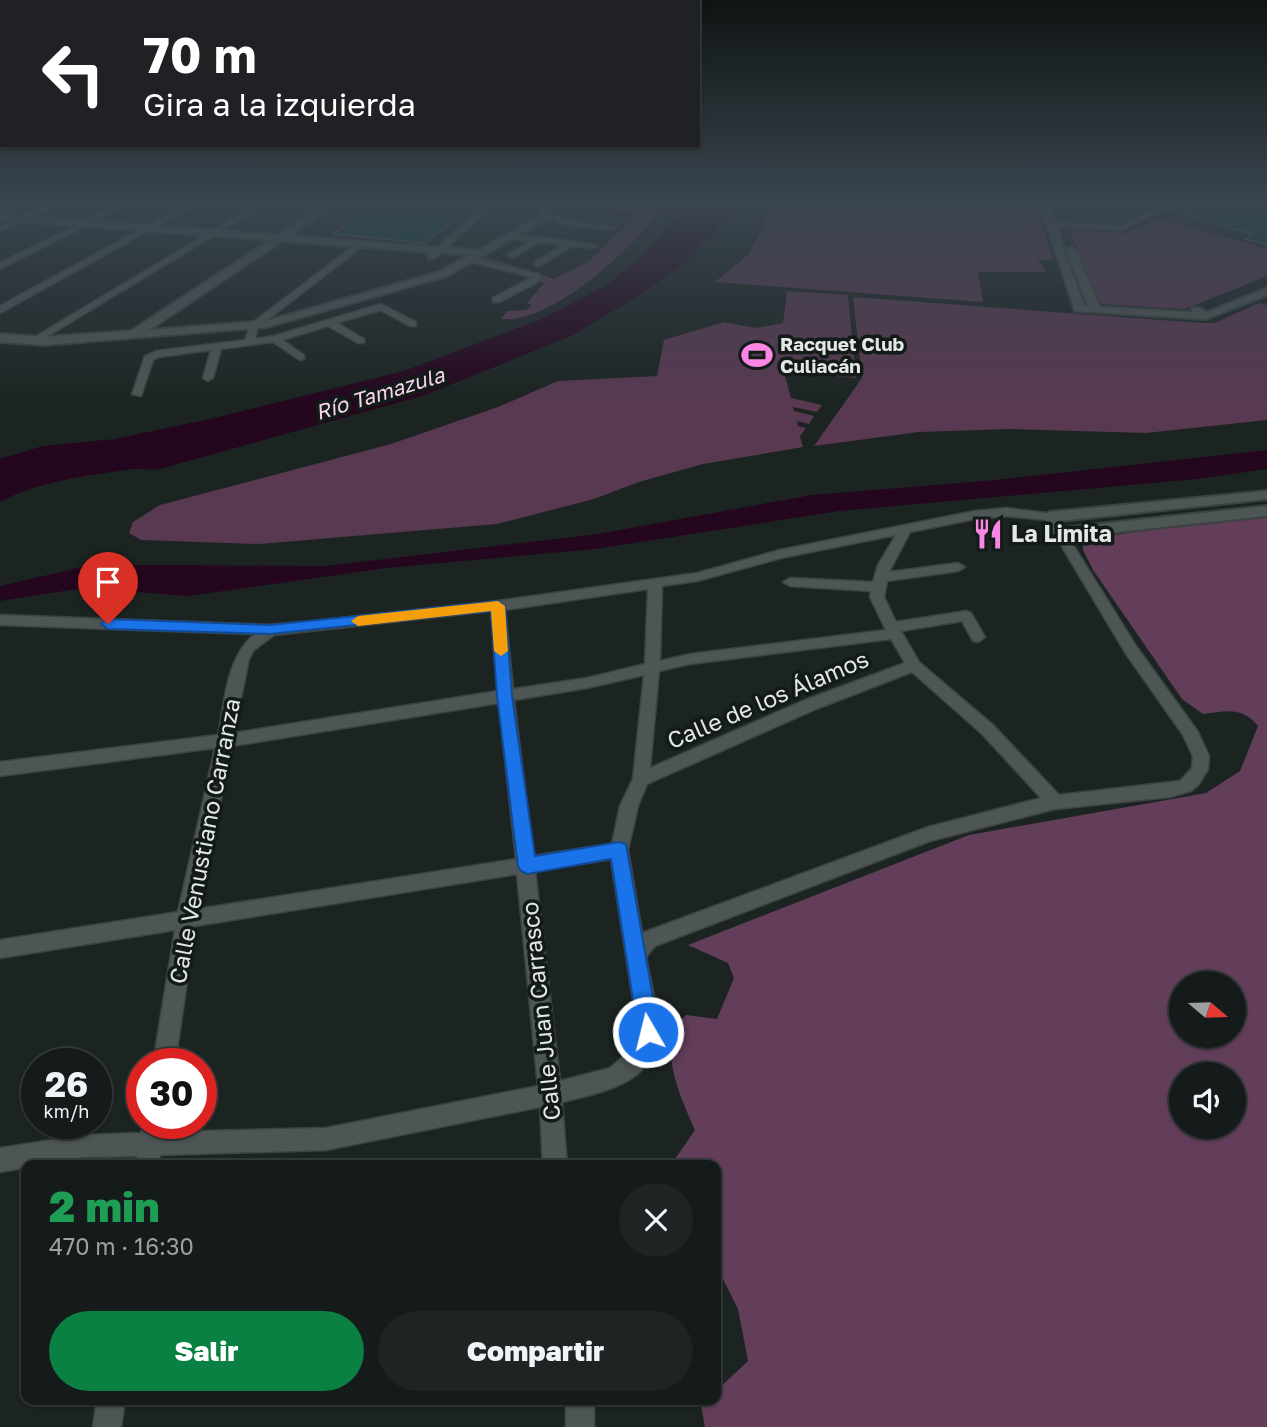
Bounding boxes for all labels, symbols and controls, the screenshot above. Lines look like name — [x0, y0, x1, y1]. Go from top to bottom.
text: 70 m — [143, 25, 257, 84]
icon: left — [28, 28, 119, 119]
text: Gira a la izquierda — [143, 85, 416, 123]
place label: Racquet Club Culiacán — [780, 332, 904, 377]
sports icon: Racquet Club Culiacán — [740, 338, 774, 372]
water label: Río Tamazula — [312, 361, 448, 425]
restaurant icon: La Limita — [971, 517, 1005, 551]
place label: La Limita — [1011, 519, 1112, 547]
pin — [78, 552, 138, 624]
icon: arrive — [89, 563, 127, 601]
street label: Calle de los Álamos — [663, 644, 872, 754]
street label: Calle Venustiano Carranza — [163, 696, 245, 986]
street label: Calle Juan Carrasco — [515, 900, 565, 1122]
north arrow — [1169, 971, 1246, 1048]
map controls — [1169, 971, 1246, 1139]
position arrow — [611, 995, 685, 1069]
speed limit sign: 30 — [126, 1048, 217, 1139]
button: sound — [1169, 1062, 1246, 1139]
text: 26 — [45, 1063, 88, 1105]
text: km/h — [44, 1100, 89, 1122]
text: 2 min — [49, 1181, 160, 1231]
button: close — [619, 1183, 693, 1257]
text: 470 m · 16:30 — [49, 1232, 194, 1260]
button: Salir — [49, 1311, 364, 1391]
button: Compartir — [378, 1311, 693, 1391]

